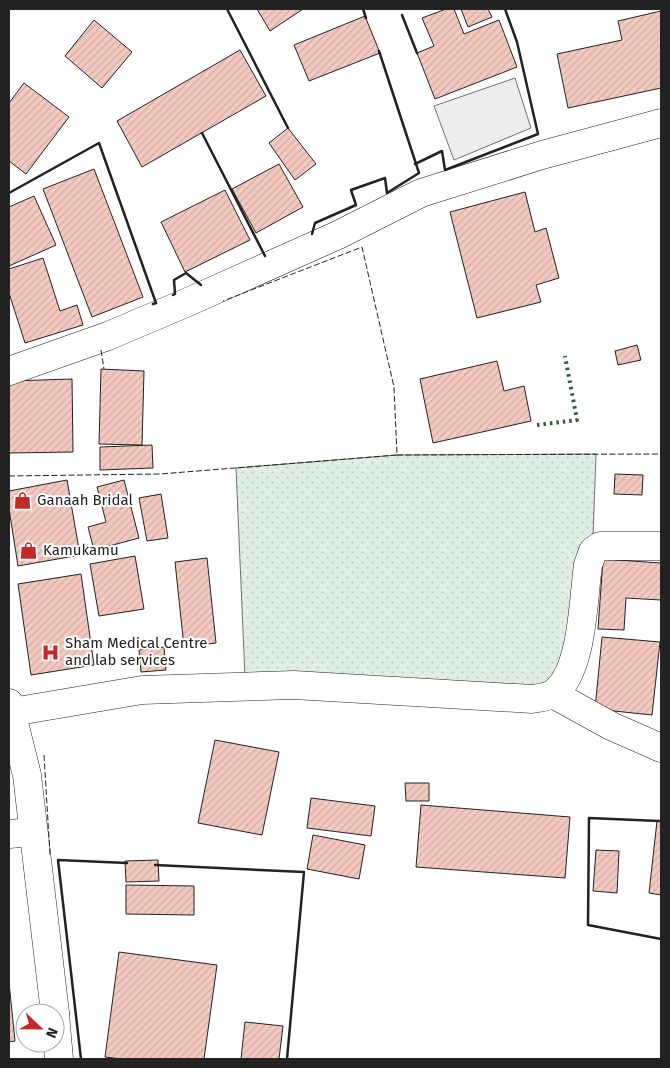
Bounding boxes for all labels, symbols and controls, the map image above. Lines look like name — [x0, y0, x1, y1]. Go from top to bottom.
shop icon: Ganaah Bridal — [13, 490, 33, 510]
place label: Ganaah Bridal — [37, 491, 134, 509]
shop icon: Kamukamu — [19, 540, 39, 560]
place label: Kamukamu — [43, 541, 119, 559]
place label: Sham Medical Centre and lab services — [65, 634, 207, 669]
hospital icon: Sham Medical Centre and lab services — [41, 642, 61, 662]
north arrow — [15, 1003, 65, 1053]
text: N — [42, 1025, 61, 1040]

